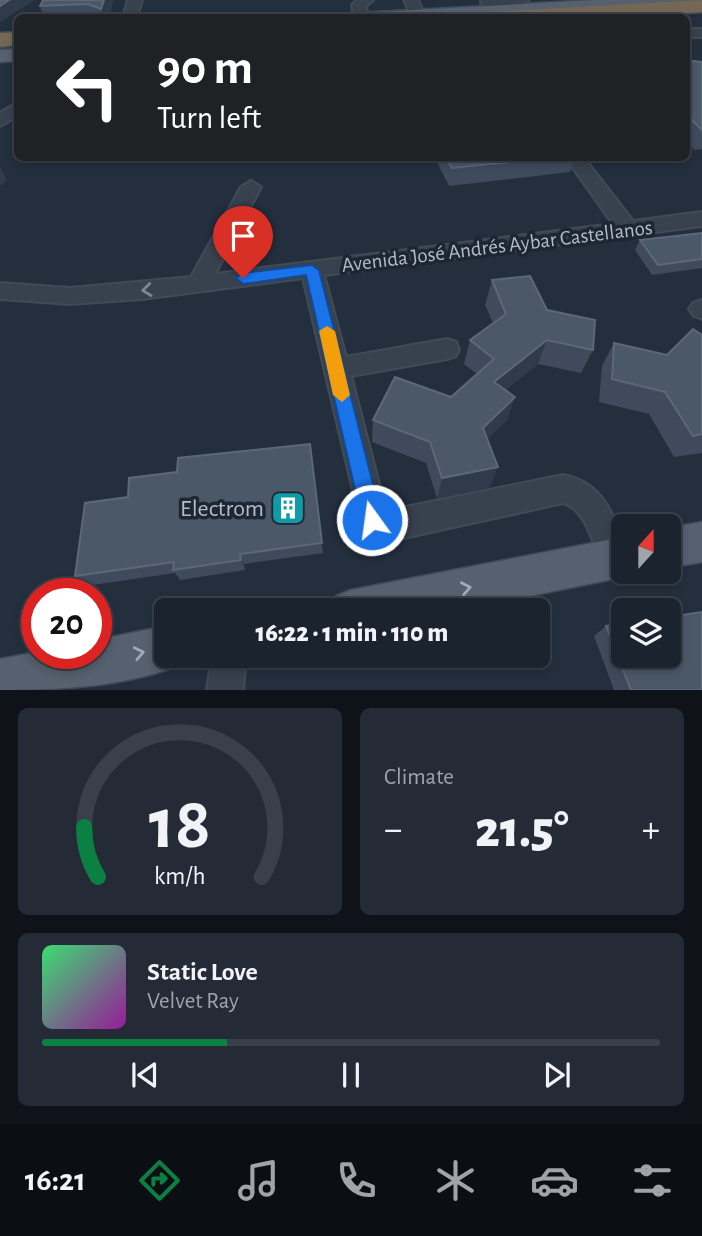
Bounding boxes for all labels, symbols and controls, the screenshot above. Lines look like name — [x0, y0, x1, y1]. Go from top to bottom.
icon: left — [42, 42, 133, 133]
text: 90 m — [157, 44, 253, 93]
text: Turn left — [157, 102, 261, 134]
pin — [213, 206, 273, 278]
icon: arrive — [224, 217, 262, 255]
street label: Avenida José Andrés Aybar Castellanos — [340, 217, 654, 276]
one-way arrow — [141, 283, 153, 298]
position arrow — [335, 483, 409, 557]
building icon: Electrom — [269, 489, 307, 527]
place label: Electrom — [180, 497, 264, 521]
north arrow — [611, 514, 681, 584]
map controls — [611, 514, 681, 668]
speed limit sign: 20 — [21, 578, 112, 669]
one-way arrow — [460, 582, 472, 597]
button: layers — [611, 598, 681, 668]
text: 16:22 · 1 min · 110 m — [256, 620, 448, 646]
one-way arrow — [133, 647, 145, 662]
text: Climate — [384, 766, 454, 789]
text: 18 — [149, 790, 211, 863]
text: 21.5° — [475, 804, 569, 856]
text: − — [384, 811, 402, 849]
text: + — [642, 811, 660, 849]
text: km/h — [154, 864, 206, 889]
text: Static Love — [147, 959, 258, 985]
text: Velvet Ray — [147, 990, 239, 1013]
icon: previous — [126, 1056, 164, 1094]
icon: pause — [332, 1056, 370, 1094]
icon: next — [538, 1056, 576, 1094]
icon: directions — [135, 1156, 184, 1205]
icon: music — [234, 1156, 283, 1205]
icon: phone — [332, 1156, 381, 1205]
icon: climate — [431, 1156, 480, 1205]
icon: car — [530, 1156, 579, 1205]
icon: filters — [628, 1156, 677, 1205]
text: 16:21 — [25, 1164, 86, 1196]

